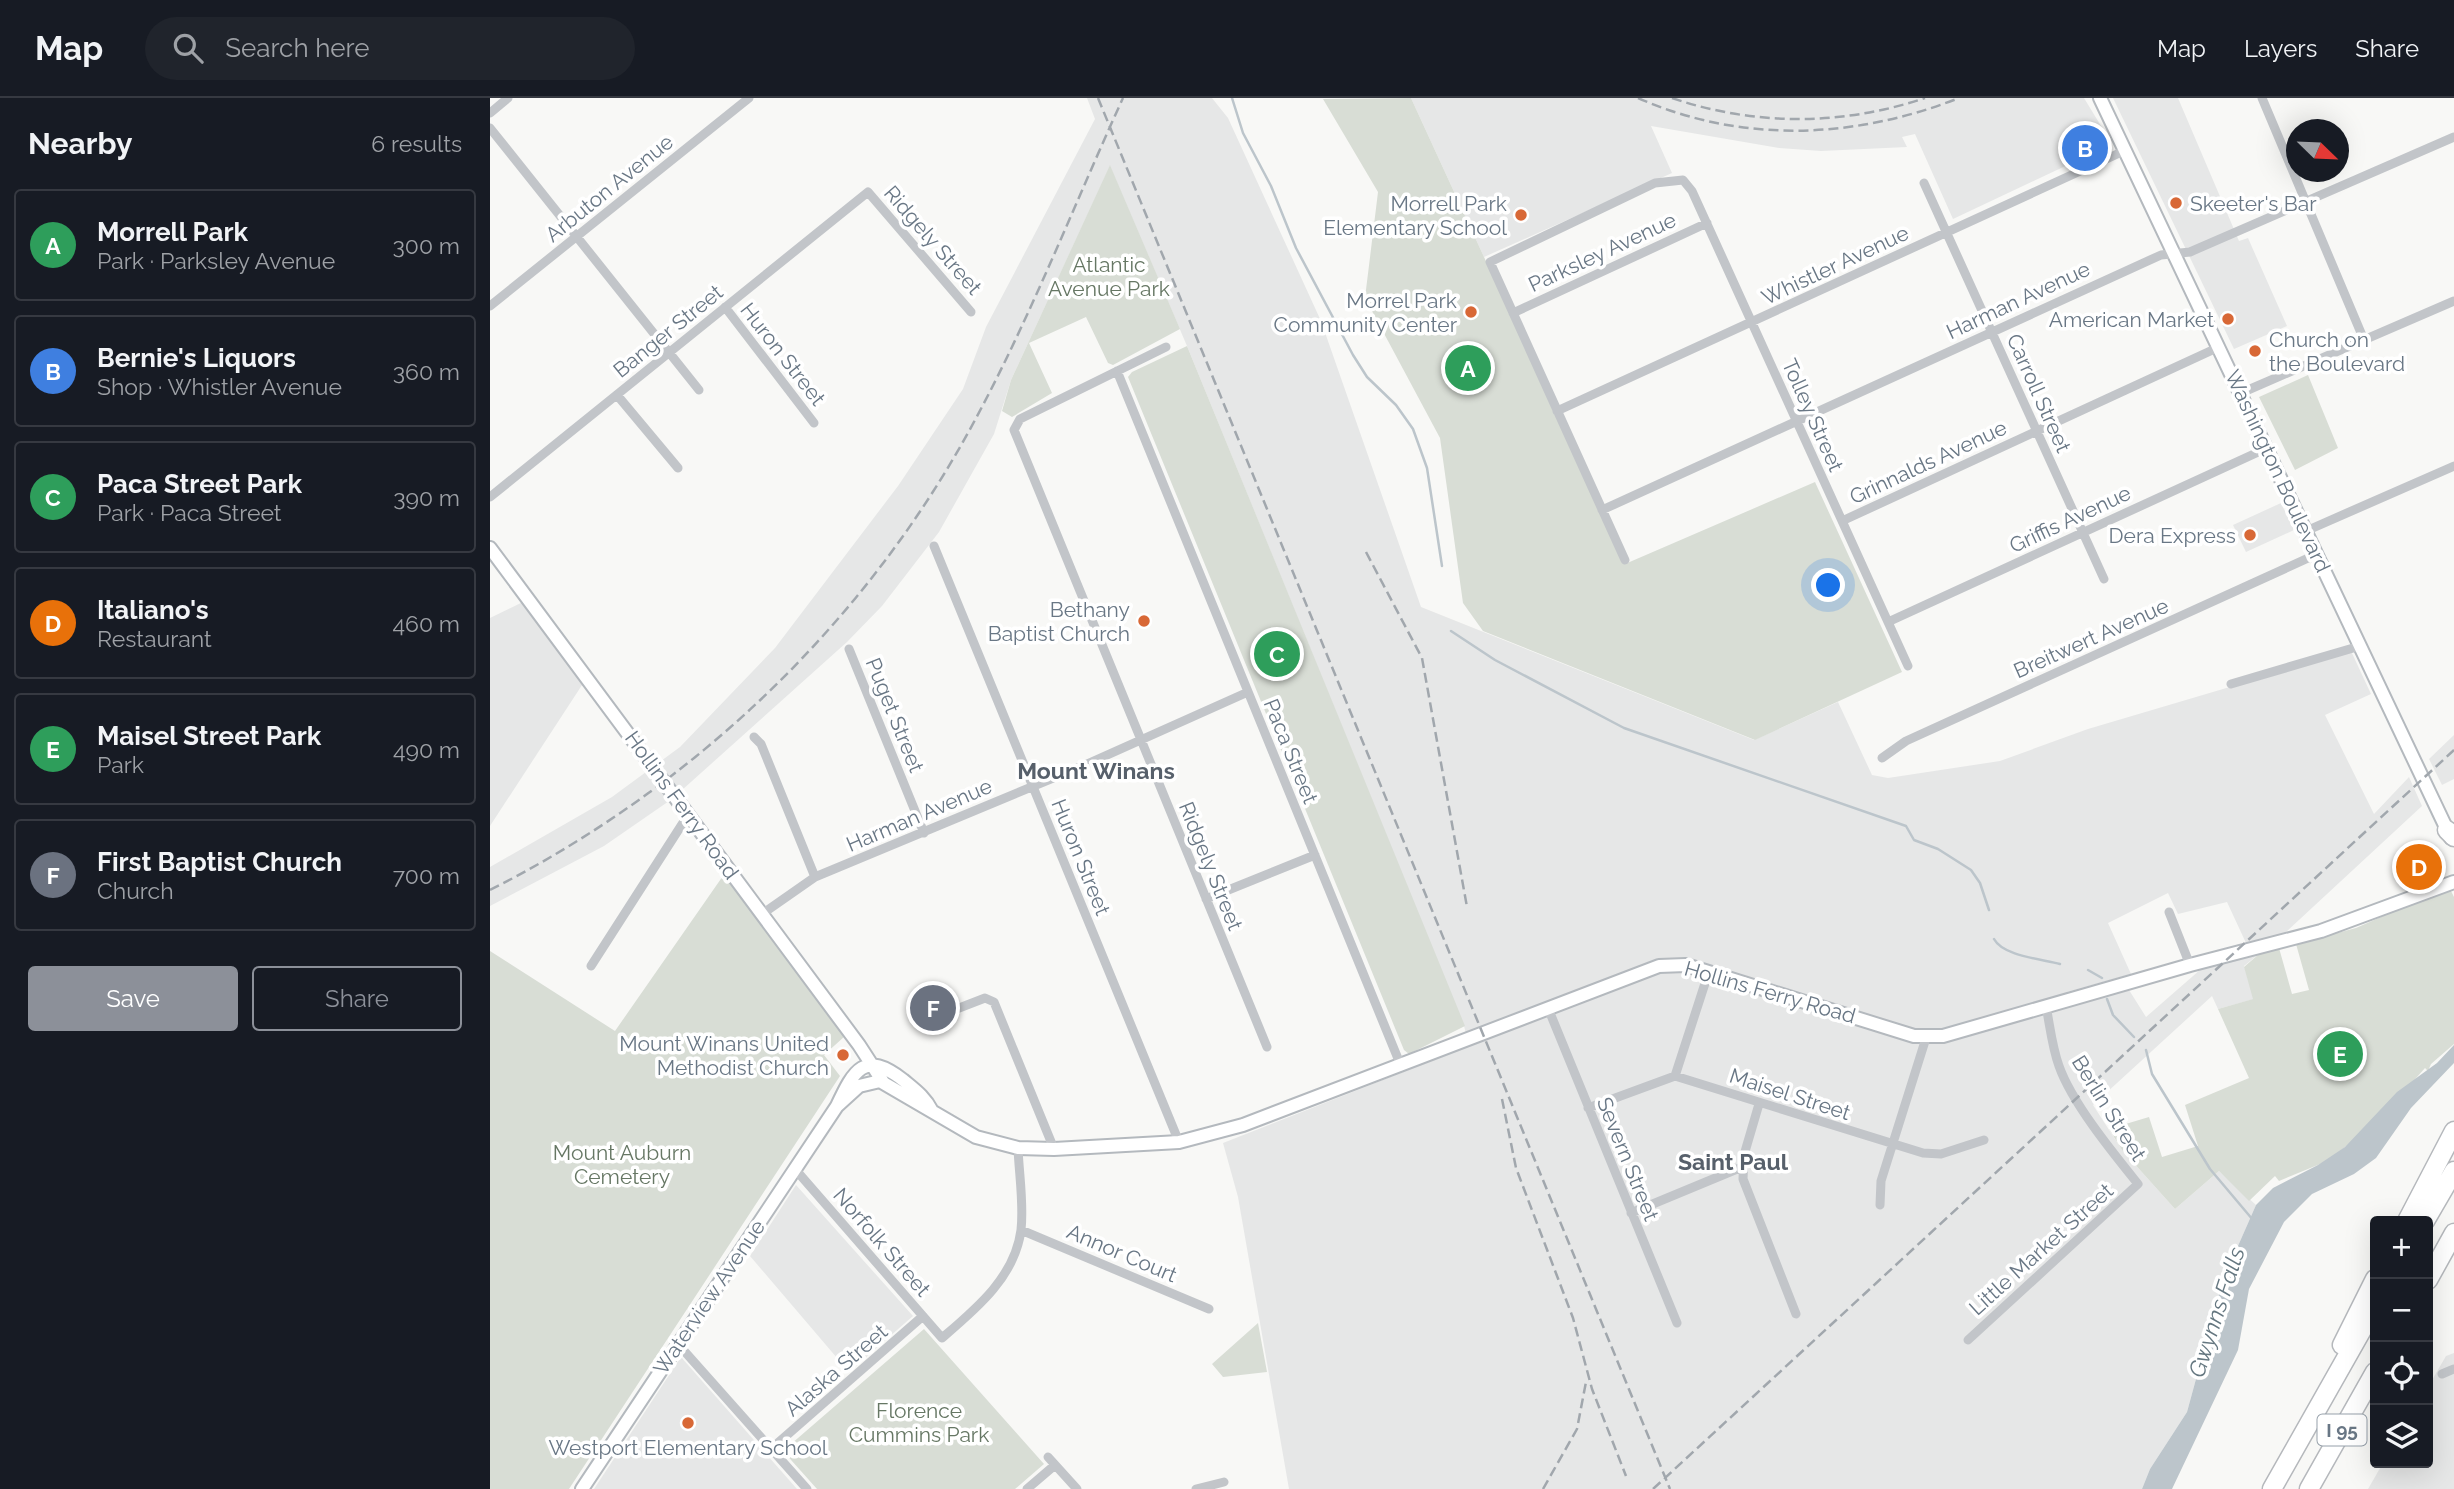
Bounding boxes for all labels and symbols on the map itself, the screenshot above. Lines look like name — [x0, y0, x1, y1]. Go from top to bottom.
north arrow — [2286, 119, 2349, 182]
pin: B — [2062, 122, 2108, 174]
street label: Arbuton Avenue — [540, 129, 678, 247]
street label: Ridgely Street — [879, 180, 987, 300]
place label: Morrell Park Elementary School — [1323, 191, 1507, 240]
place label: Skeeter's Bar — [2190, 191, 2317, 216]
marker: Skeeter's Bar — [2168, 195, 2184, 211]
marker: Morrell Park Elementary School — [1513, 207, 1529, 223]
street label: Parksley Avenue — [1524, 207, 1680, 297]
street label: Whistler Avenue — [1758, 220, 1912, 310]
park label: Atlantic Avenue Park — [1048, 252, 1170, 301]
street label: Harman Avenue — [1942, 256, 2094, 344]
street label: Banger Street — [608, 279, 728, 383]
place label: Morrel Park Community Center — [1274, 288, 1458, 337]
street label: Huron Street — [735, 298, 831, 410]
marker: Morrel Park Community Center — [1463, 304, 1479, 320]
place label: American Market — [2049, 307, 2214, 332]
marker: American Market — [2220, 311, 2236, 327]
place label: Church on the Boulevard — [2269, 327, 2405, 376]
street label: Carroll Street — [2002, 330, 2076, 456]
pin: A — [1445, 342, 1491, 394]
marker: Church on the Boulevard — [2247, 343, 2263, 359]
street label: Tolley Street — [1777, 355, 1849, 475]
street label: Washington Boulevard — [2220, 366, 2336, 576]
street label: Grinnalds Avenue — [1846, 415, 2010, 509]
street label: Griffis Avenue — [2005, 480, 2135, 558]
place label: Dera Express — [2109, 523, 2236, 548]
marker: Dera Express — [2242, 527, 2258, 543]
your location — [1811, 568, 1845, 602]
street label: Breitwert Avenue — [2010, 593, 2172, 683]
place label: Bethany Baptist Church — [988, 597, 1130, 646]
marker: Bethany Baptist Church — [1136, 613, 1152, 629]
pin: C — [1254, 628, 1300, 680]
street label: Puget Street — [861, 654, 929, 776]
street label: Paca Street — [1259, 695, 1323, 807]
street label: Hollins Ferry Road — [620, 726, 744, 884]
district label: Mount Winans — [1017, 757, 1175, 784]
street label: Harman Avenue — [843, 773, 995, 857]
street label: Huron Street — [1046, 795, 1116, 919]
street label: Ridgely Street — [1174, 798, 1248, 934]
pin: D — [2396, 841, 2442, 893]
street label: Hollins Ferry Road — [1682, 956, 1858, 1028]
pin: F — [910, 982, 956, 1034]
pin: E — [2317, 1028, 2363, 1080]
place label: Mount Winans United Methodist Church — [619, 1031, 829, 1080]
marker: Mount Winans United Methodist Church — [835, 1047, 851, 1063]
street label: Berlin Street — [2067, 1051, 2151, 1165]
street label: Maisel Street — [1726, 1063, 1854, 1125]
street label: Severn Street — [1592, 1094, 1664, 1224]
park label: Mount Auburn Cemetery — [553, 1140, 691, 1189]
district label: Saint Paul — [1678, 1148, 1789, 1175]
street label: Little Market Street — [1964, 1178, 2118, 1320]
street label: Norfolk Street — [828, 1183, 936, 1301]
street label: Waterview Avenue — [648, 1215, 770, 1379]
street label: Annor Court — [1063, 1219, 1181, 1287]
water label: Gwynns Falls — [2182, 1243, 2250, 1381]
street label: Alaska Street — [780, 1319, 892, 1421]
park label: Florence Cummins Park — [849, 1398, 989, 1447]
road number: I 95 — [2318, 1414, 2366, 1446]
marker: Westport Elementary School — [680, 1415, 696, 1431]
place label: Westport Elementary School — [548, 1435, 828, 1460]

